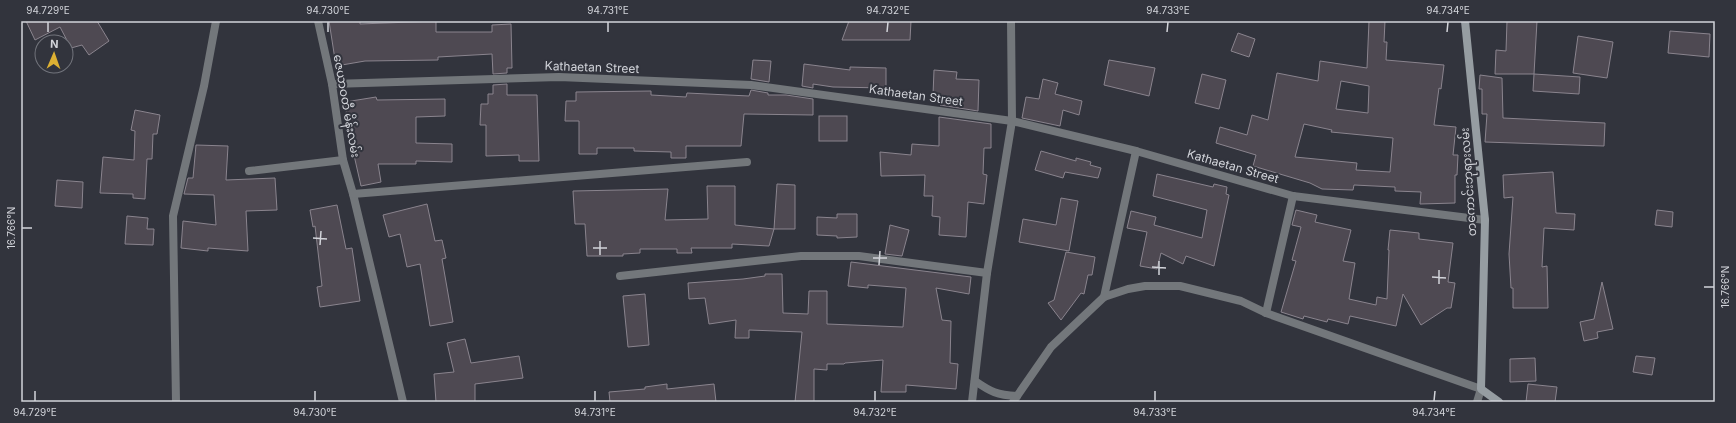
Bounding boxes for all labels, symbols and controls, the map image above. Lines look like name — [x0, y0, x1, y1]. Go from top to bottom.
text: 94.729°E — [26, 4, 70, 16]
text: 94.730°E — [306, 4, 350, 16]
text: 94.731°E — [587, 4, 629, 16]
text: 94.732°E — [866, 4, 910, 16]
text: 94.733°E — [1146, 4, 1190, 16]
text: 94.734°E — [1426, 4, 1470, 16]
north arrow — [34, 34, 74, 74]
text: N — [50, 37, 59, 51]
street label: ဇေယာဝတီ မိန်းလမ်း — [328, 53, 364, 159]
street label: Kathaetan Street — [544, 58, 640, 76]
street label: Kathaetan Street — [868, 81, 964, 109]
street label: တကောင်းဘုရားလမ်း — [1456, 127, 1482, 237]
street label: Kathaetan Street — [1185, 146, 1281, 186]
text: 16.766°N — [5, 207, 17, 249]
text: 16.766°N — [1719, 266, 1731, 308]
text: 94.729°E — [13, 406, 57, 418]
text: 94.730°E — [293, 406, 337, 418]
text: 94.731°E — [574, 406, 616, 418]
text: 94.732°E — [853, 406, 897, 418]
text: 94.733°E — [1133, 406, 1177, 418]
text: 94.734°E — [1412, 406, 1456, 418]

